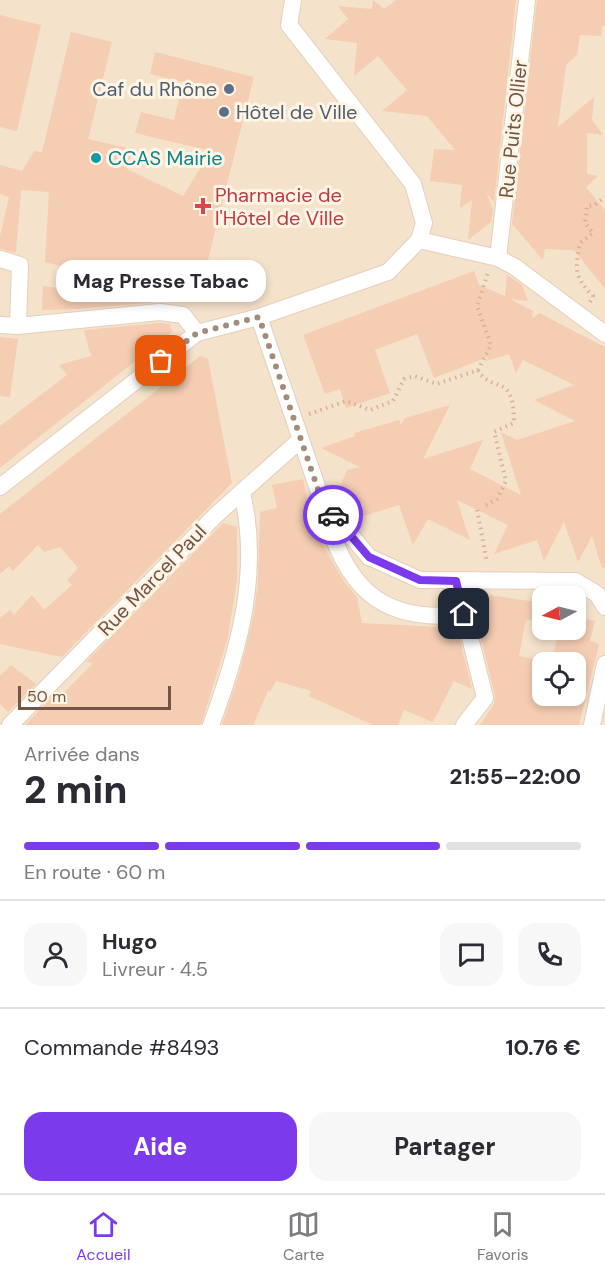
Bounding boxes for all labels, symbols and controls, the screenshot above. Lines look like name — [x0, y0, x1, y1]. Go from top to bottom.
street label: Rue Puits Ollier — [493, 58, 533, 200]
place label: Caf du Rhône — [92, 76, 217, 102]
marker: Caf du Rhône — [222, 82, 236, 96]
place label: Hôtel de Ville — [236, 99, 357, 125]
marker: Hôtel de Ville — [217, 105, 231, 119]
place label: CCAS Mairie — [108, 145, 223, 171]
marker: CCAS Mairie — [89, 151, 103, 165]
place label: Pharmacie de l'Hôtel de Ville — [215, 182, 344, 231]
marker: Pharmacie de l'Hôtel de Ville — [196, 199, 210, 213]
callout: Mag Presse Tabac — [56, 259, 266, 301]
text: Mag Presse Tabac — [73, 268, 249, 294]
pin — [135, 335, 186, 386]
icon: bag — [144, 344, 177, 377]
courier — [303, 485, 363, 545]
icon: car — [317, 499, 350, 532]
street label: Rue Marcel Paul — [92, 519, 212, 641]
north arrow — [532, 586, 586, 640]
map controls — [532, 586, 586, 706]
pin — [438, 588, 489, 639]
icon: home — [447, 597, 480, 630]
button: locate — [532, 652, 586, 706]
scale bar — [18, 683, 171, 710]
text: 50 m — [27, 686, 66, 707]
text: Arrivée dans — [24, 741, 140, 767]
text: 21:55–22:00 — [449, 762, 581, 791]
text: 2 min — [24, 764, 128, 815]
text: En route · 60 m — [24, 859, 165, 885]
button: person — [24, 923, 87, 986]
button: chat — [440, 923, 503, 986]
button: phone — [518, 923, 581, 986]
text: Hugo — [102, 927, 157, 956]
text: Livreur · 4.5 — [102, 956, 208, 982]
text: Commande #8493 — [24, 1033, 220, 1062]
text: 10.76 € — [505, 1033, 581, 1062]
button: Aide — [24, 1112, 297, 1181]
button: Partager — [309, 1112, 581, 1181]
tab: Accueil — [76, 1208, 130, 1265]
tab: Carte — [283, 1208, 324, 1265]
tab: Favoris — [477, 1208, 529, 1265]

